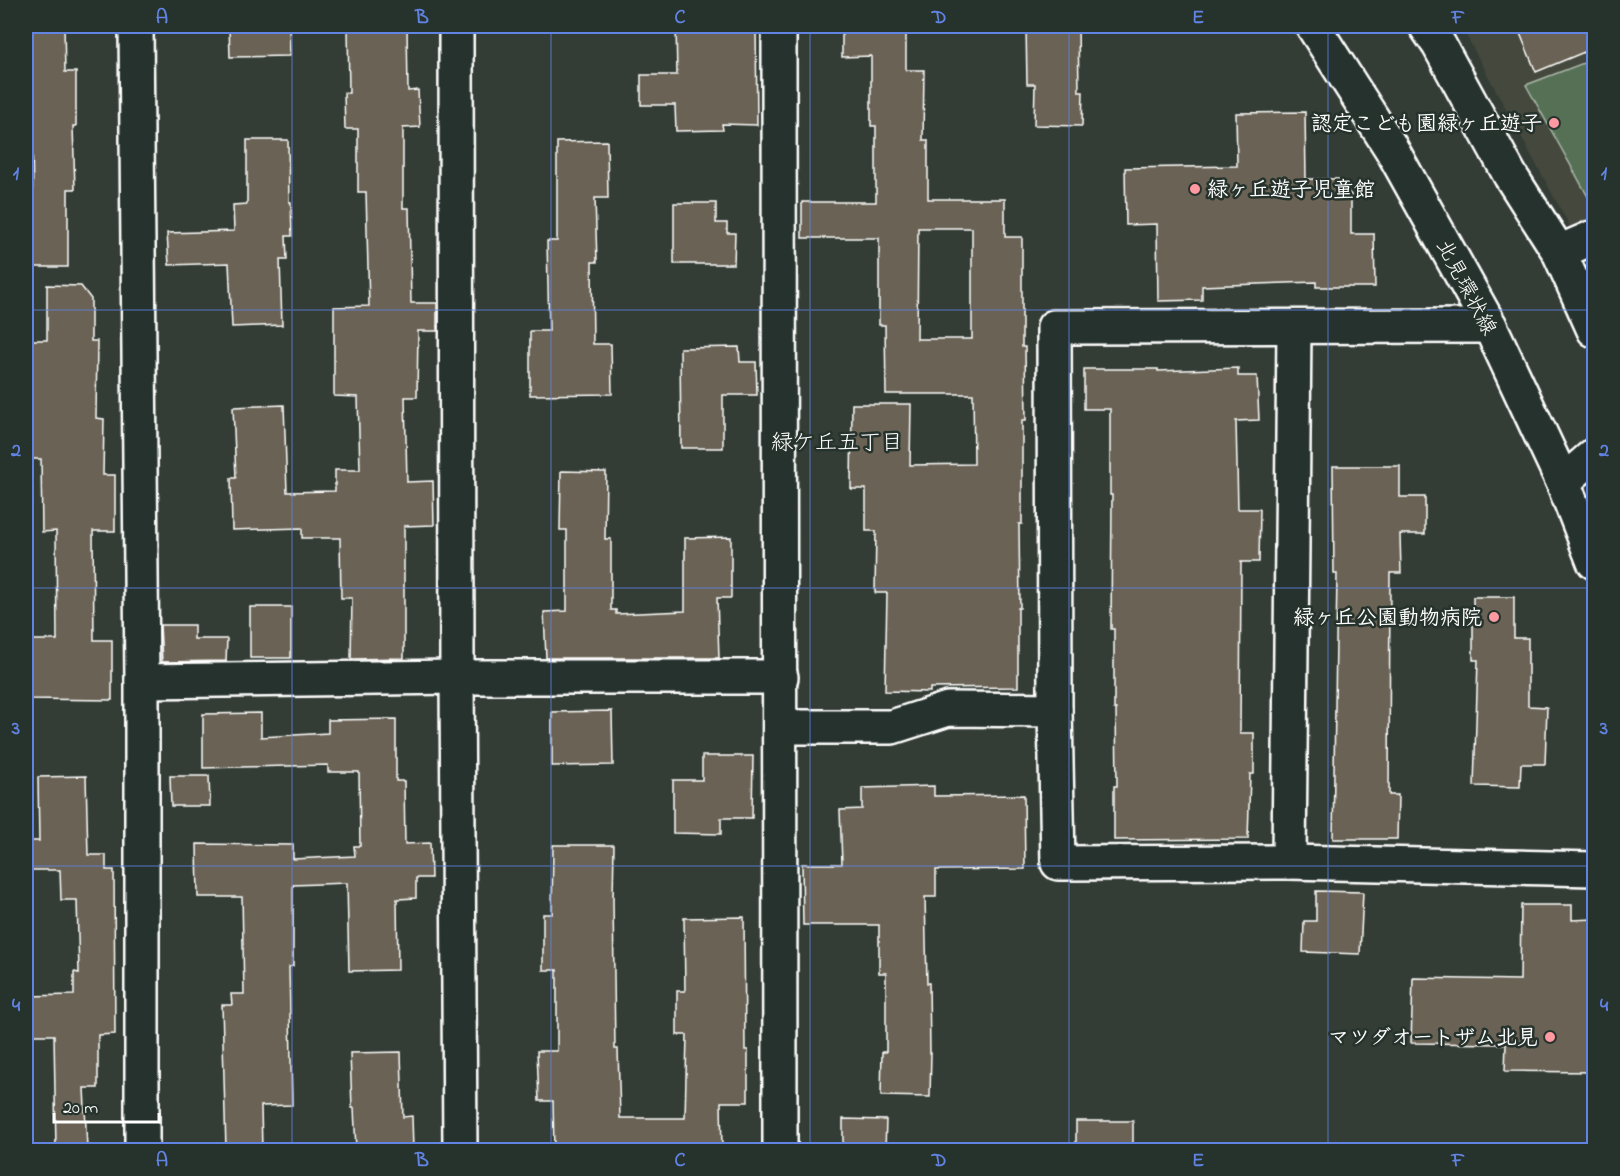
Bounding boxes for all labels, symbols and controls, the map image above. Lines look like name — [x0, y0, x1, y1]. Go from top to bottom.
text: A — [156, 4, 168, 33]
text: B — [414, 4, 429, 33]
text: C — [675, 4, 686, 33]
text: D — [931, 4, 946, 33]
text: E — [1192, 4, 1204, 33]
text: F — [1451, 4, 1465, 33]
place label: 認定こども園緑ヶ丘遊子 — [1311, 110, 1542, 140]
marker: 認定こども園緑ヶ丘遊子 — [1547, 116, 1561, 130]
text: 1 — [13, 160, 20, 189]
text: 1 — [1601, 160, 1608, 189]
place label: 緑ヶ丘遊子児童館 — [1207, 176, 1375, 206]
marker: 緑ヶ丘遊子児童館 — [1188, 182, 1202, 196]
street label: 北見環状線 — [1427, 235, 1503, 341]
district label: 緑ケ丘五丁目 — [771, 428, 903, 460]
text: 2 — [10, 437, 21, 466]
text: 2 — [1598, 437, 1609, 466]
place label: 緑ヶ丘公園動物病院 — [1293, 604, 1482, 634]
marker: 緑ヶ丘公園動物病院 — [1487, 610, 1501, 624]
text: 3 — [11, 715, 20, 744]
text: 3 — [1599, 715, 1608, 744]
text: 4 — [12, 992, 21, 1021]
text: 4 — [1600, 992, 1609, 1021]
place label: マツダオートザム北見 — [1328, 1024, 1538, 1054]
marker: マツダオートザム北見 — [1543, 1030, 1557, 1044]
scale bar — [54, 1086, 159, 1124]
text: 20 m — [63, 1096, 98, 1122]
text: A — [156, 1147, 168, 1176]
text: B — [414, 1147, 429, 1176]
text: C — [675, 1147, 686, 1176]
text: D — [931, 1147, 946, 1176]
text: E — [1192, 1147, 1204, 1176]
text: F — [1451, 1147, 1465, 1176]

